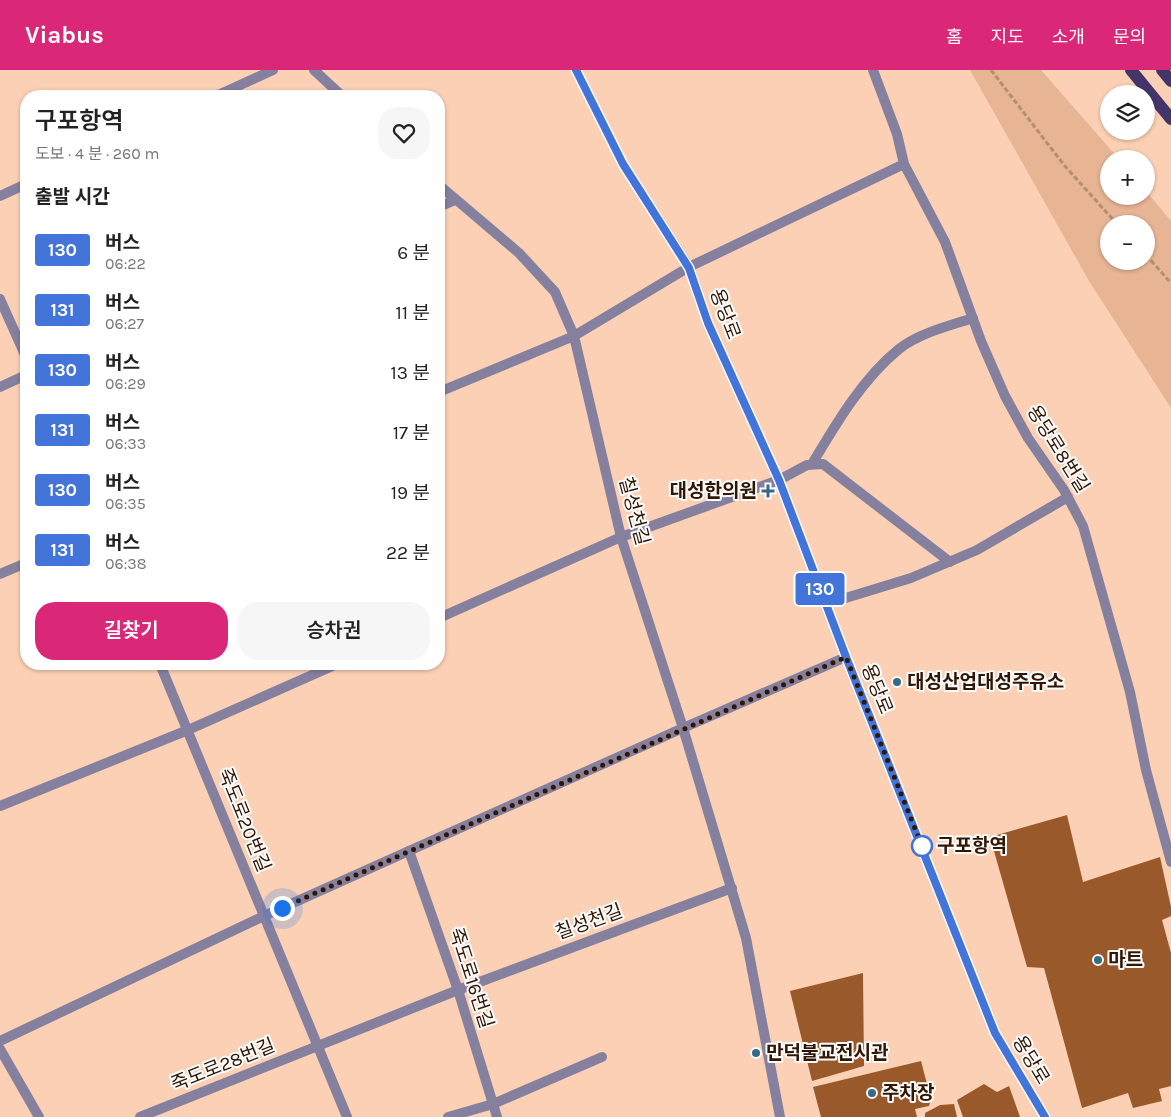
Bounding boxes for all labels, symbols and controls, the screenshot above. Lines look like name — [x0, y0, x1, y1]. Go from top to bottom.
text: Viabus — [25, 21, 104, 49]
text: 홈 — [946, 26, 963, 48]
text: 지도 — [991, 26, 1024, 48]
text: 소개 — [1052, 26, 1085, 48]
text: 문의 — [1113, 26, 1146, 48]
map controls — [1100, 85, 1155, 270]
button: layers — [1100, 85, 1155, 140]
text: 구포항역 — [35, 107, 123, 135]
button: heart — [378, 107, 430, 159]
text: 도보 · 4 분 · 260 m — [35, 144, 160, 163]
button: + — [1100, 150, 1155, 205]
text: 출발 시간 — [35, 186, 110, 208]
button: − — [1100, 215, 1155, 270]
text: 버스 — [105, 232, 140, 254]
text: 130 — [48, 239, 77, 261]
text: 6 분 — [397, 242, 430, 264]
text: 06:22 — [105, 254, 146, 273]
street label: 용당로 — [705, 286, 745, 342]
text: 버스 — [105, 292, 140, 314]
text: 131 — [50, 299, 75, 321]
text: 11 분 — [395, 302, 430, 324]
text: 06:27 — [105, 314, 144, 333]
text: 버스 — [105, 352, 140, 374]
text: 130 — [48, 359, 77, 381]
text: 13 분 — [391, 362, 430, 384]
text: 06:29 — [105, 374, 146, 393]
street label: 용당로8번길 — [1022, 401, 1094, 497]
text: 버스 — [105, 412, 140, 434]
text: 131 — [50, 419, 75, 441]
text: 17 분 — [393, 422, 430, 444]
text: 06:33 — [105, 434, 146, 453]
text: 버스 — [105, 472, 140, 494]
street label: 칠성천길 — [614, 474, 654, 548]
text: 130 — [48, 479, 77, 501]
place label: 대성한의원 — [670, 480, 757, 502]
text: 19 분 — [391, 482, 430, 504]
marker: 대성한의원 — [761, 484, 775, 498]
text: 06:35 — [105, 494, 146, 513]
text: 버스 — [105, 532, 140, 554]
text: 131 — [50, 539, 75, 561]
text: 22 분 — [386, 542, 430, 564]
text: 06:38 — [105, 554, 147, 573]
line badge: 130 — [791, 573, 849, 605]
text: 130 — [806, 578, 835, 600]
button: 길찾기 — [35, 602, 228, 660]
button: 승차권 — [238, 602, 430, 660]
street label: 용당로 — [857, 661, 897, 717]
place label: 대성산업대성주유소 — [907, 671, 1064, 693]
marker: 대성산업대성주유소 — [891, 676, 903, 688]
street label: 죽도로20번길 — [213, 765, 275, 875]
marker: 구포항역 — [911, 835, 933, 857]
place label: 구포항역 — [937, 835, 1007, 857]
your location — [270, 896, 295, 921]
street label: 칠성천길 — [552, 900, 626, 944]
street label: 죽도로16번길 — [444, 925, 498, 1031]
place label: 마트 — [1108, 949, 1143, 971]
marker: 마트 — [1092, 954, 1104, 966]
street label: 용당로 — [1008, 1032, 1054, 1088]
street label: 죽도로28번길 — [168, 1034, 278, 1096]
place label: 만덕불교전시관 — [766, 1042, 889, 1064]
marker: 만덕불교전시관 — [750, 1047, 762, 1059]
place label: 주차장 — [882, 1082, 934, 1104]
marker: 주차장 — [866, 1087, 878, 1099]

